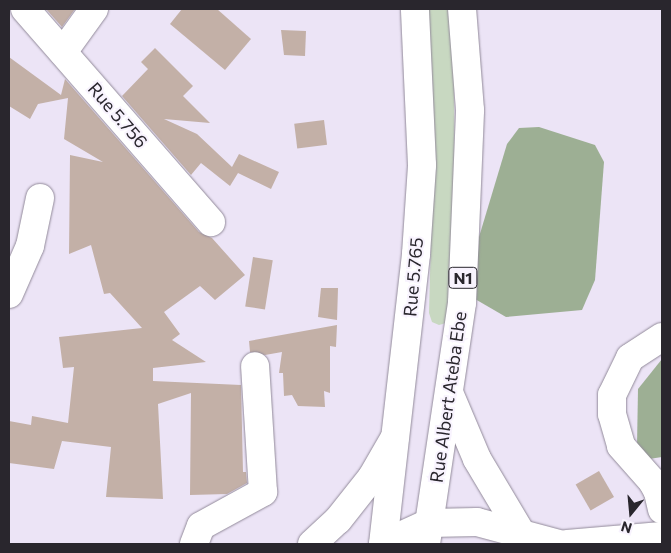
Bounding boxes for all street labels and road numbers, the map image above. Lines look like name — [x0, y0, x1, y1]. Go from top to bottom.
street label: Rue 5.756 — [84, 78, 152, 152]
street label: Rue 5.765 — [399, 236, 427, 318]
road number: N1 — [448, 264, 478, 292]
street label: Rue Albert Ateba Ebe — [425, 310, 471, 484]

